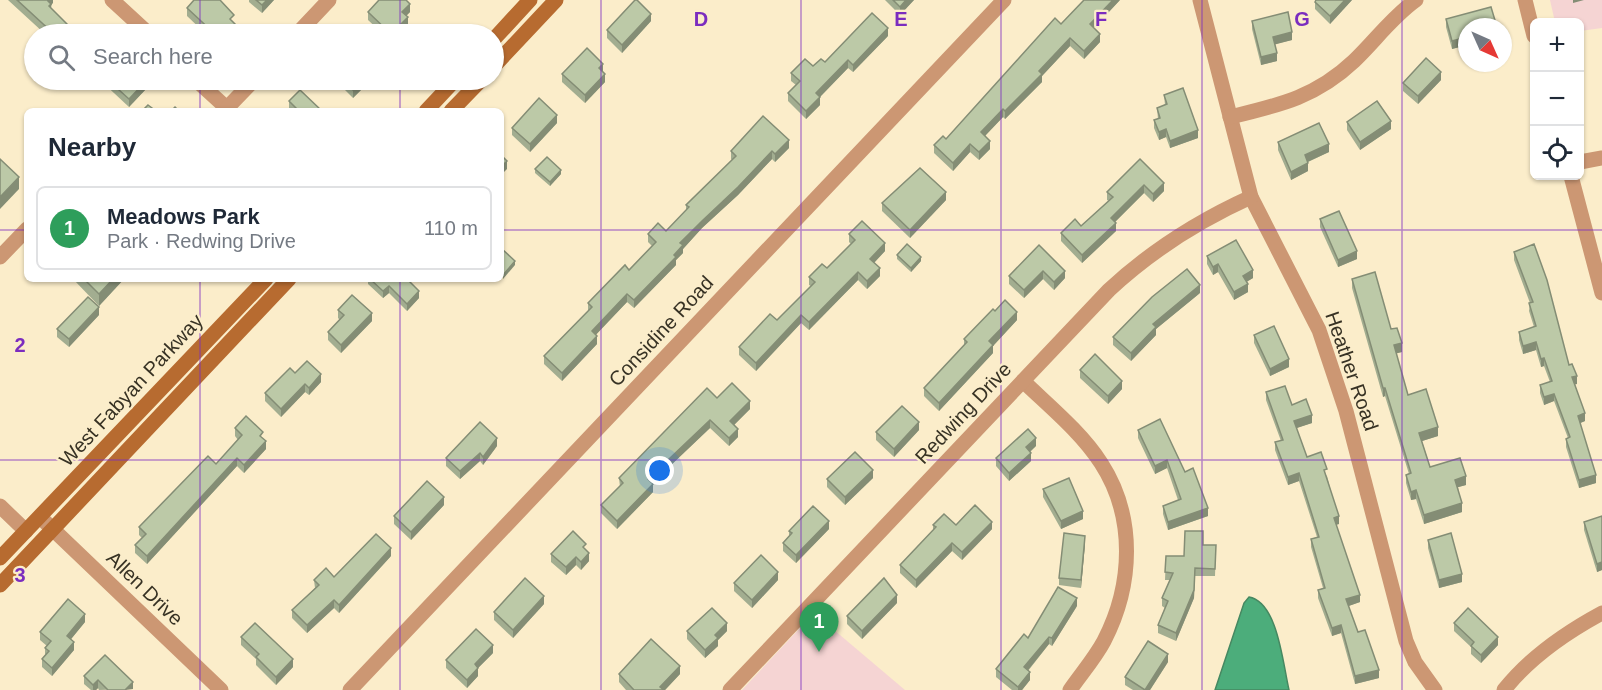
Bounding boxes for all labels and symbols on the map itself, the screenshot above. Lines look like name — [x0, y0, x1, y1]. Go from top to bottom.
text: D — [694, 8, 708, 30]
text: E — [894, 8, 908, 30]
text: F — [1095, 8, 1107, 30]
text: G — [1294, 8, 1310, 30]
north arrow — [1458, 18, 1512, 72]
street label: Considine Road — [604, 271, 718, 391]
street label: West Fabyan Parkway — [55, 309, 207, 471]
street label: Heather Road — [1321, 309, 1383, 433]
text: 2 — [14, 334, 26, 356]
street label: Redwing Drive — [911, 358, 1015, 468]
your location — [645, 456, 674, 485]
street label: Allen Drive — [103, 546, 187, 630]
text: 3 — [14, 564, 26, 586]
pin: 1 — [800, 602, 838, 652]

